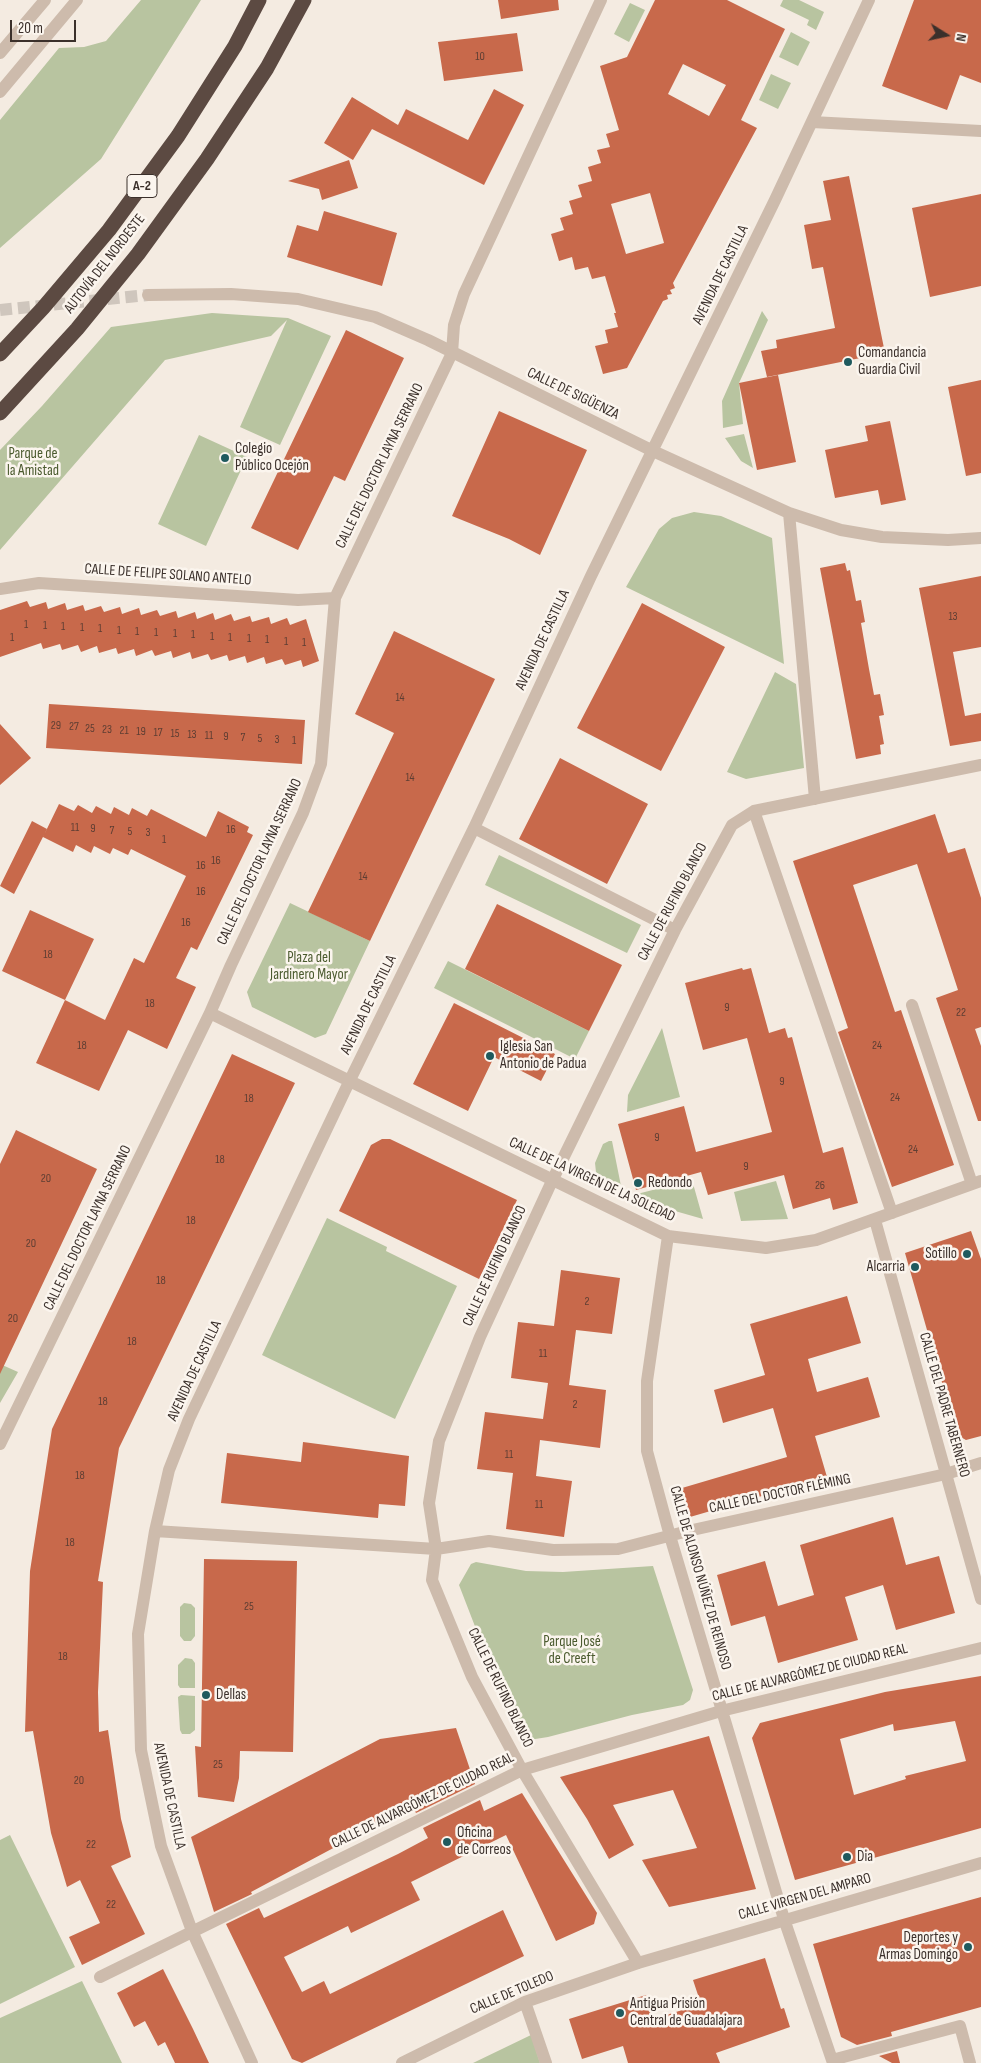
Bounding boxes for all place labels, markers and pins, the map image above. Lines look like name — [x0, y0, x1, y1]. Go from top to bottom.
place label: Comandancia Guardia Civil — [858, 344, 926, 379]
marker: Comandancia Guardia Civil — [842, 356, 854, 368]
place label: Colegio Público Ocejón — [235, 440, 309, 475]
marker: Colegio Público Ocejón — [219, 452, 231, 464]
place label: Iglesia San Antonio de Padua — [500, 1038, 587, 1073]
marker: Iglesia San Antonio de Padua — [484, 1050, 496, 1062]
place label: Redondo — [648, 1174, 692, 1192]
marker: Redondo — [632, 1177, 644, 1189]
place label: Sotillo — [925, 1245, 957, 1263]
marker: Sotillo — [961, 1248, 973, 1260]
place label: Alcarria — [867, 1258, 905, 1276]
marker: Alcarria — [909, 1261, 921, 1273]
place label: Dellas — [216, 1686, 246, 1704]
marker: Dellas — [200, 1689, 212, 1701]
place label: Oficina de Correos — [457, 1824, 511, 1859]
marker: Oficina de Correos — [441, 1836, 453, 1848]
place label: Dia — [857, 1848, 873, 1866]
marker: Dia — [841, 1851, 853, 1863]
place label: Deportes y Armas Domingo — [879, 1929, 958, 1964]
marker: Deportes y Armas Domingo — [962, 1941, 974, 1953]
place label: Antigua Prisión Central de Guadalajara — [630, 1995, 742, 2030]
marker: Antigua Prisión Central de Guadalajara — [614, 2007, 626, 2019]

